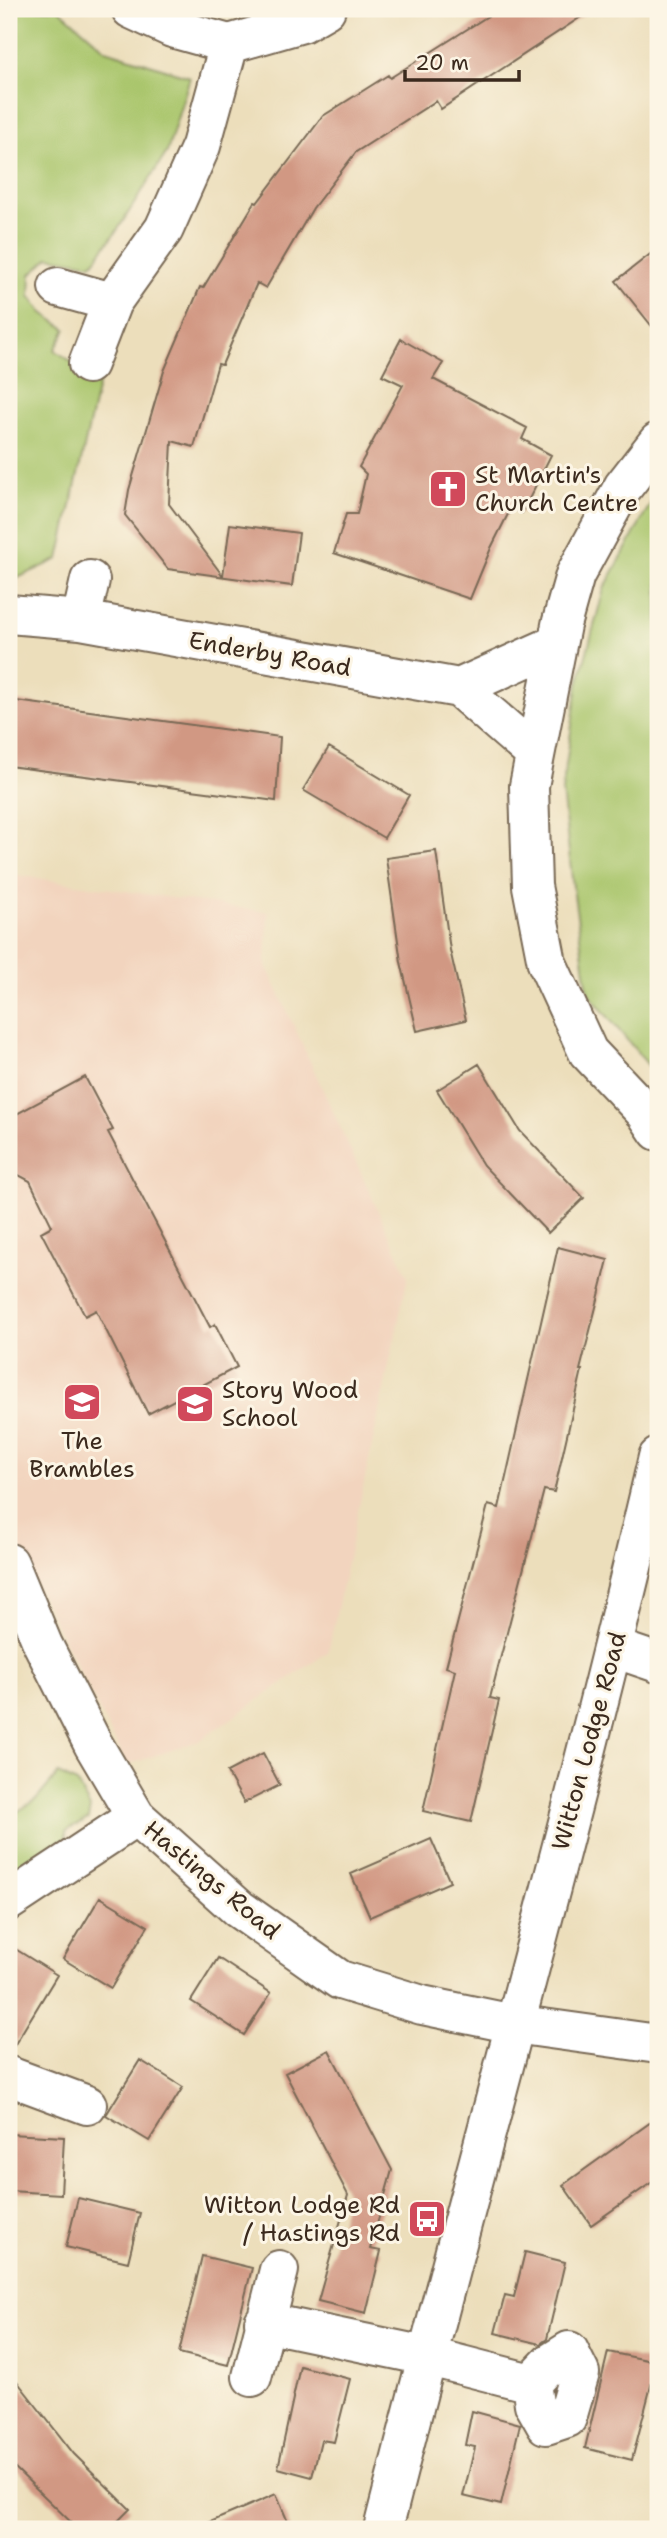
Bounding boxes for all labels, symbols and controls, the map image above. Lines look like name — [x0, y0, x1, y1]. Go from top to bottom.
scale bar — [405, 38, 518, 82]
text: 20 m — [415, 49, 469, 77]
place label: St Martin's Church Centre — [475, 459, 638, 519]
church icon: St Martin's Church Centre — [427, 468, 469, 510]
street label: Enderby Road — [186, 624, 354, 684]
place label: Story Wood School — [222, 1374, 358, 1434]
school or university icon: The Brambles — [61, 1381, 103, 1423]
school or university icon: Story Wood School — [174, 1383, 216, 1425]
place label: The Brambles — [29, 1425, 135, 1485]
street label: Witton Lodge Road — [544, 1628, 634, 1854]
street label: Hastings Road — [137, 1813, 287, 1947]
place label: Witton Lodge Rd / Hastings Rd — [204, 2189, 400, 2249]
bus stop icon: Witton Lodge Rd / Hastings Rd — [406, 2198, 448, 2240]

